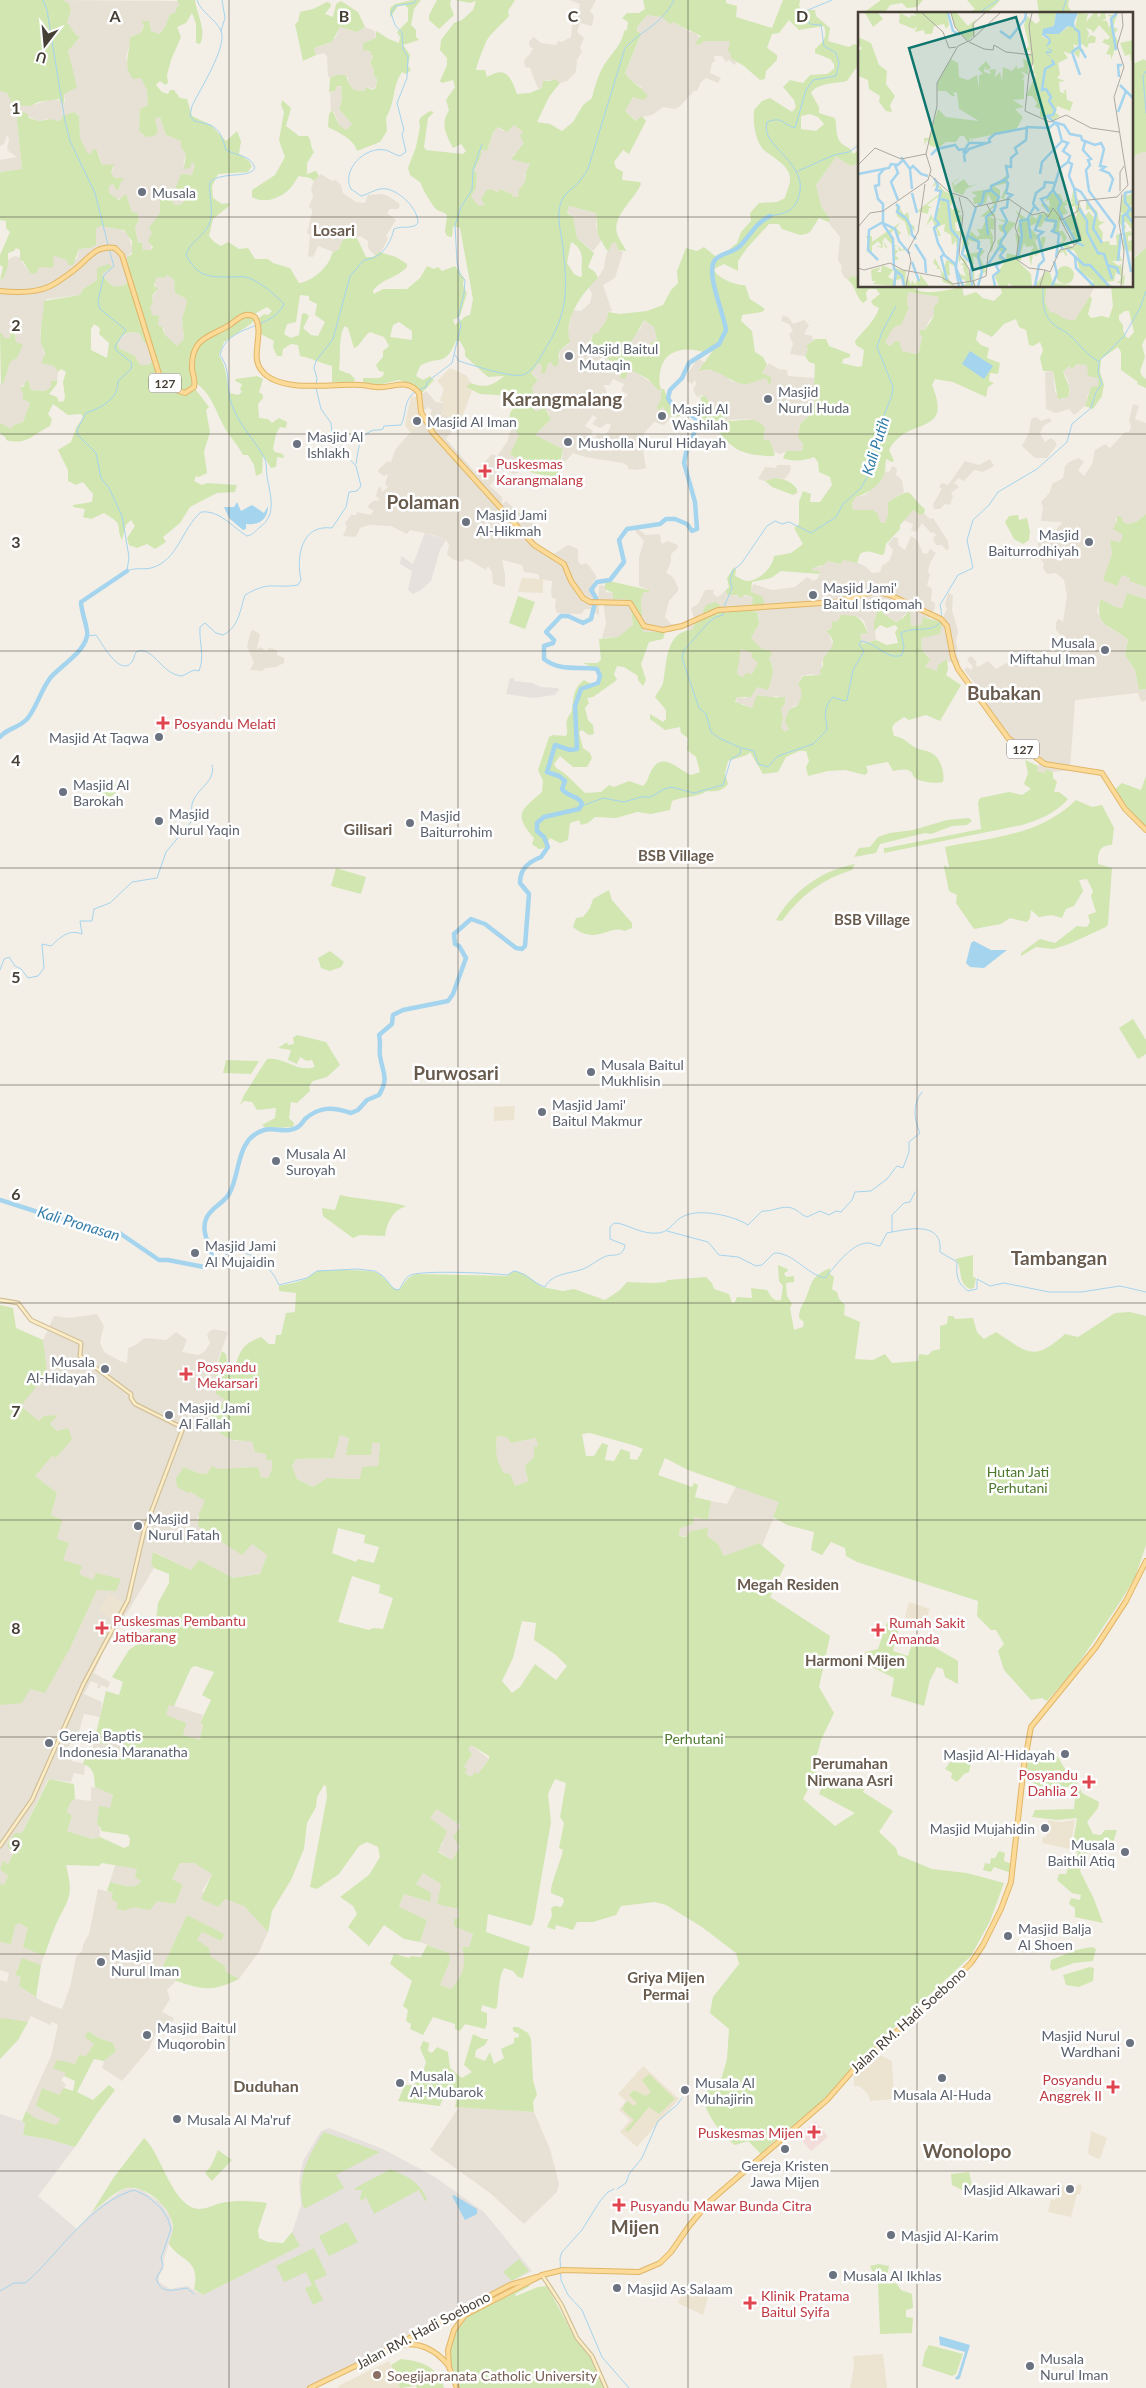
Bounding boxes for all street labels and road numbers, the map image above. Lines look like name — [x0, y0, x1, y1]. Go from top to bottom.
road number: 127 — [149, 373, 181, 392]
road number: 127 — [1007, 740, 1039, 759]
street label: Jalan RM. Hadi Soebono — [847, 1964, 969, 2076]
street label: Jalan RM. Hadi Soebono — [353, 2287, 493, 2373]

